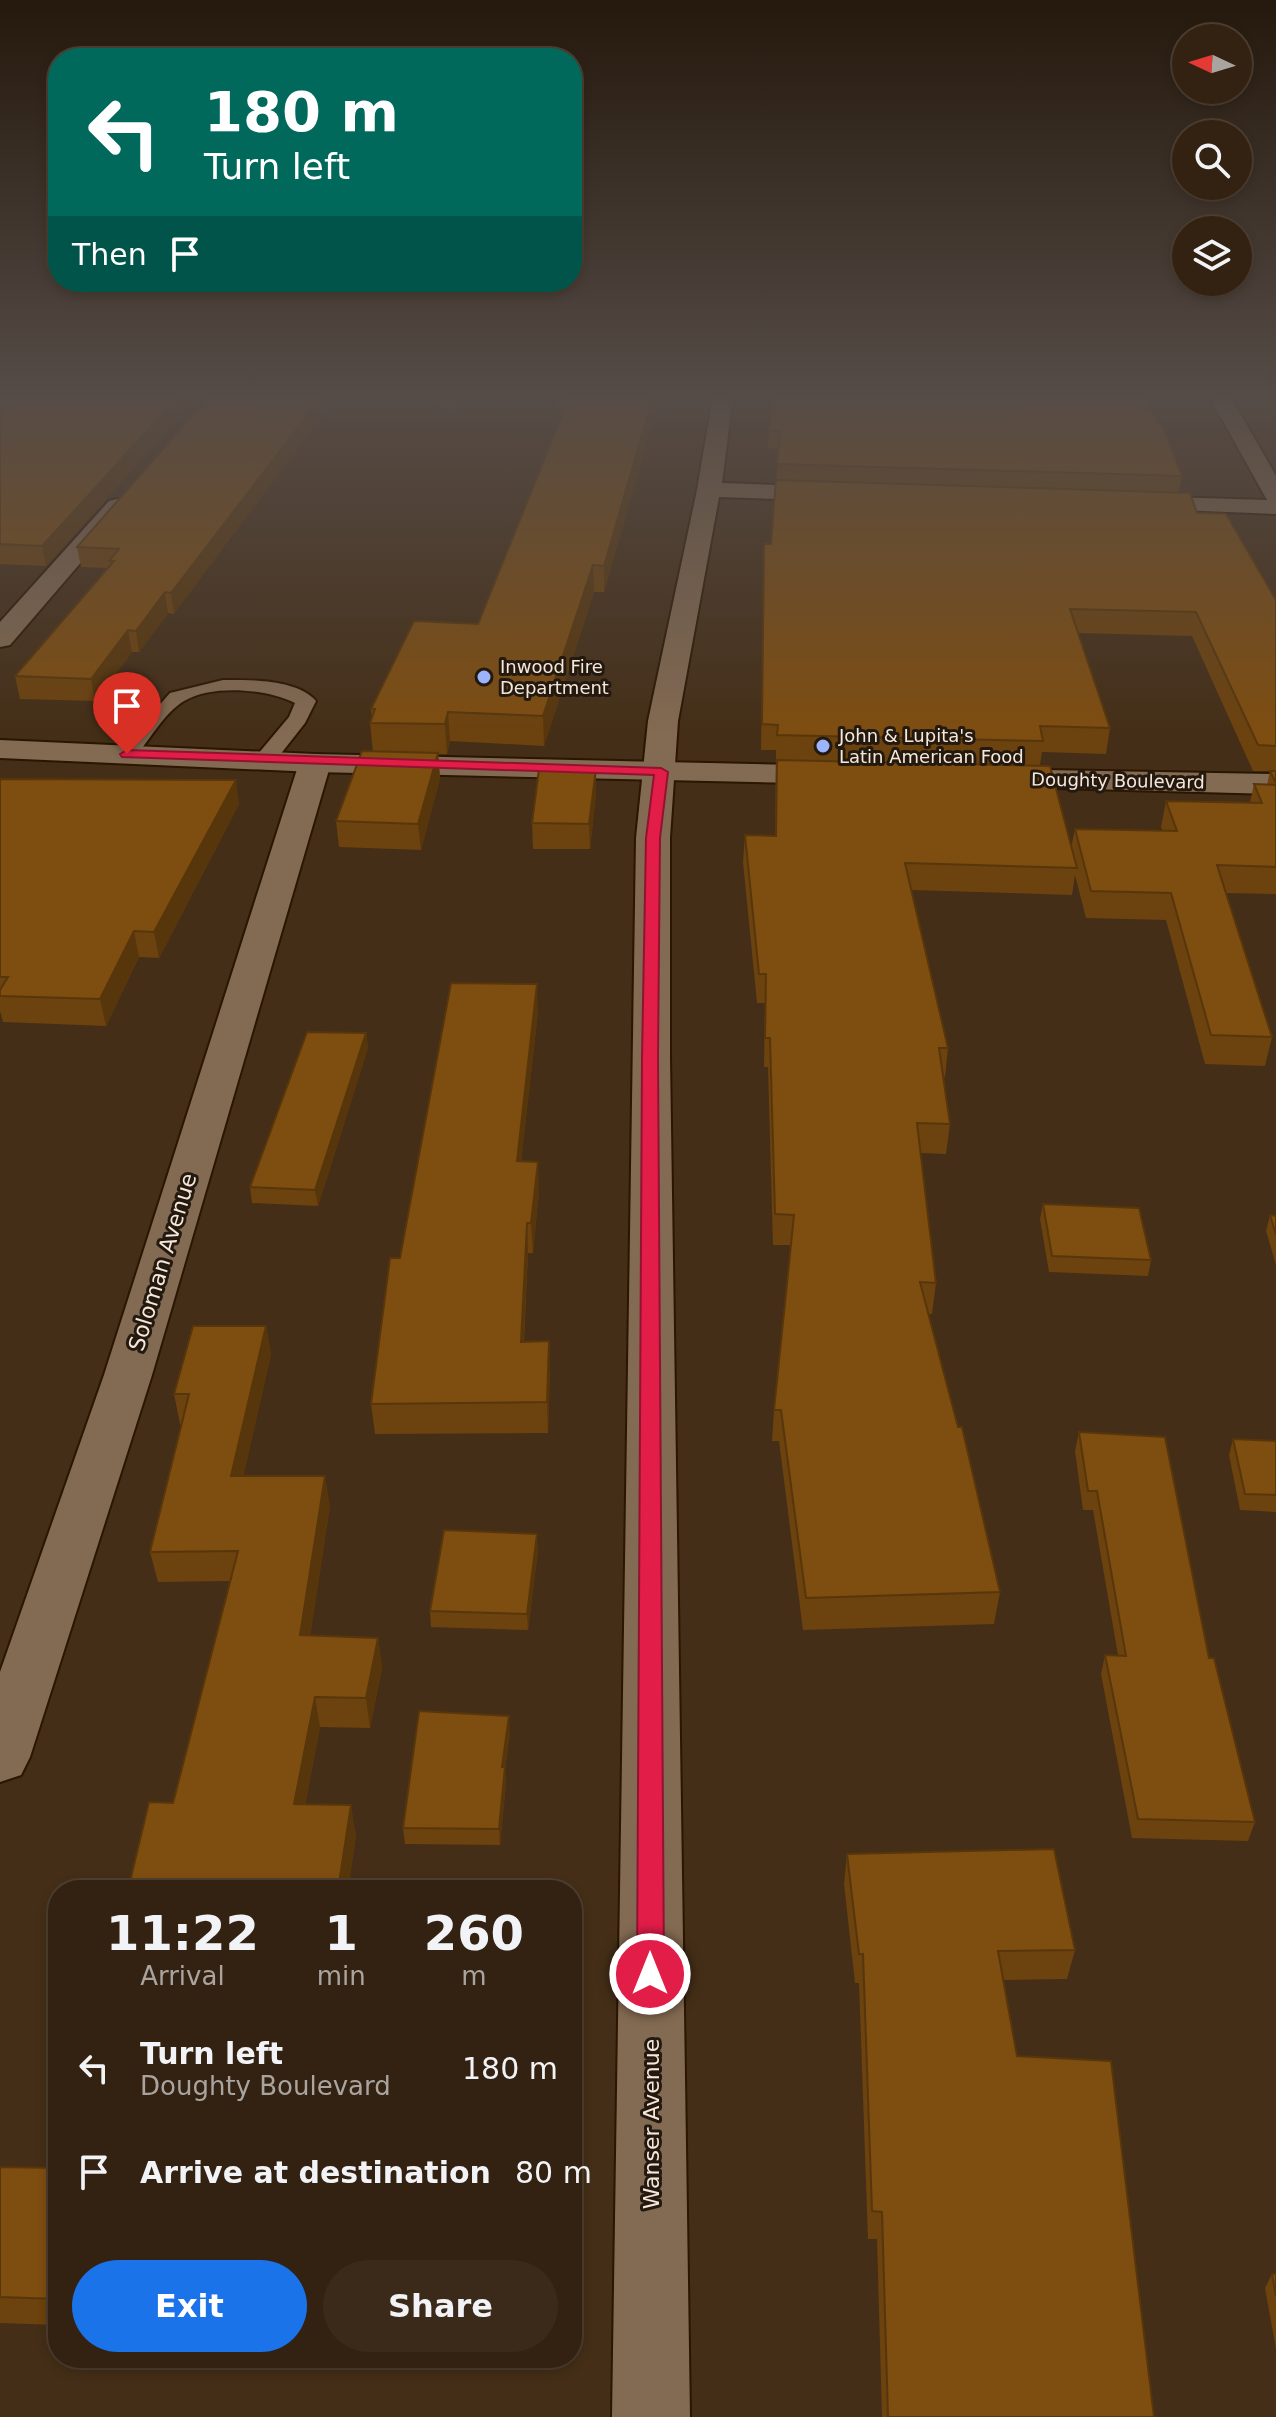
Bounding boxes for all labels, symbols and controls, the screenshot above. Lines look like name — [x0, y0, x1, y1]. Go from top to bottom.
north arrow — [1172, 24, 1252, 104]
map controls — [1172, 24, 1252, 296]
text: 180 m — [204, 79, 399, 144]
icon: left — [72, 80, 176, 184]
button: search — [1172, 120, 1252, 200]
text: Turn left — [204, 146, 350, 187]
button: layers — [1172, 216, 1252, 296]
icon: arrive — [163, 232, 207, 276]
text: Then — [72, 237, 147, 272]
place label: Inwood Fire Department — [500, 656, 609, 698]
marker: Inwood Fire Department — [475, 668, 493, 686]
pin — [93, 672, 161, 754]
icon: arrive — [105, 684, 149, 728]
place label: John & Lupita's Latin American Food — [838, 725, 1024, 767]
marker: John & Lupita's Latin American Food — [814, 737, 832, 755]
street label: Doughty Boulevard — [1031, 768, 1205, 793]
street label: Soloman Avenue — [124, 1170, 201, 1354]
text: 11:22 — [106, 1905, 259, 1961]
text: 1 — [325, 1905, 358, 1961]
text: 260 — [424, 1905, 524, 1961]
position arrow — [608, 1932, 692, 2016]
text: Arrival — [140, 1961, 225, 1991]
text: min — [317, 1961, 366, 1991]
text: m — [461, 1961, 487, 1991]
text: Turn left — [140, 2036, 283, 2071]
street label: Wanser Avenue — [639, 2039, 664, 2209]
icon: left — [72, 2046, 116, 2090]
text: 180 m — [462, 2051, 558, 2086]
text: Doughty Boulevard — [140, 2071, 391, 2101]
icon: arrive — [72, 2150, 116, 2194]
text: Arrive at destination — [140, 2155, 491, 2190]
text: 80 m — [515, 2155, 592, 2190]
button: Exit — [72, 2260, 307, 2352]
button: Share — [323, 2260, 558, 2352]

